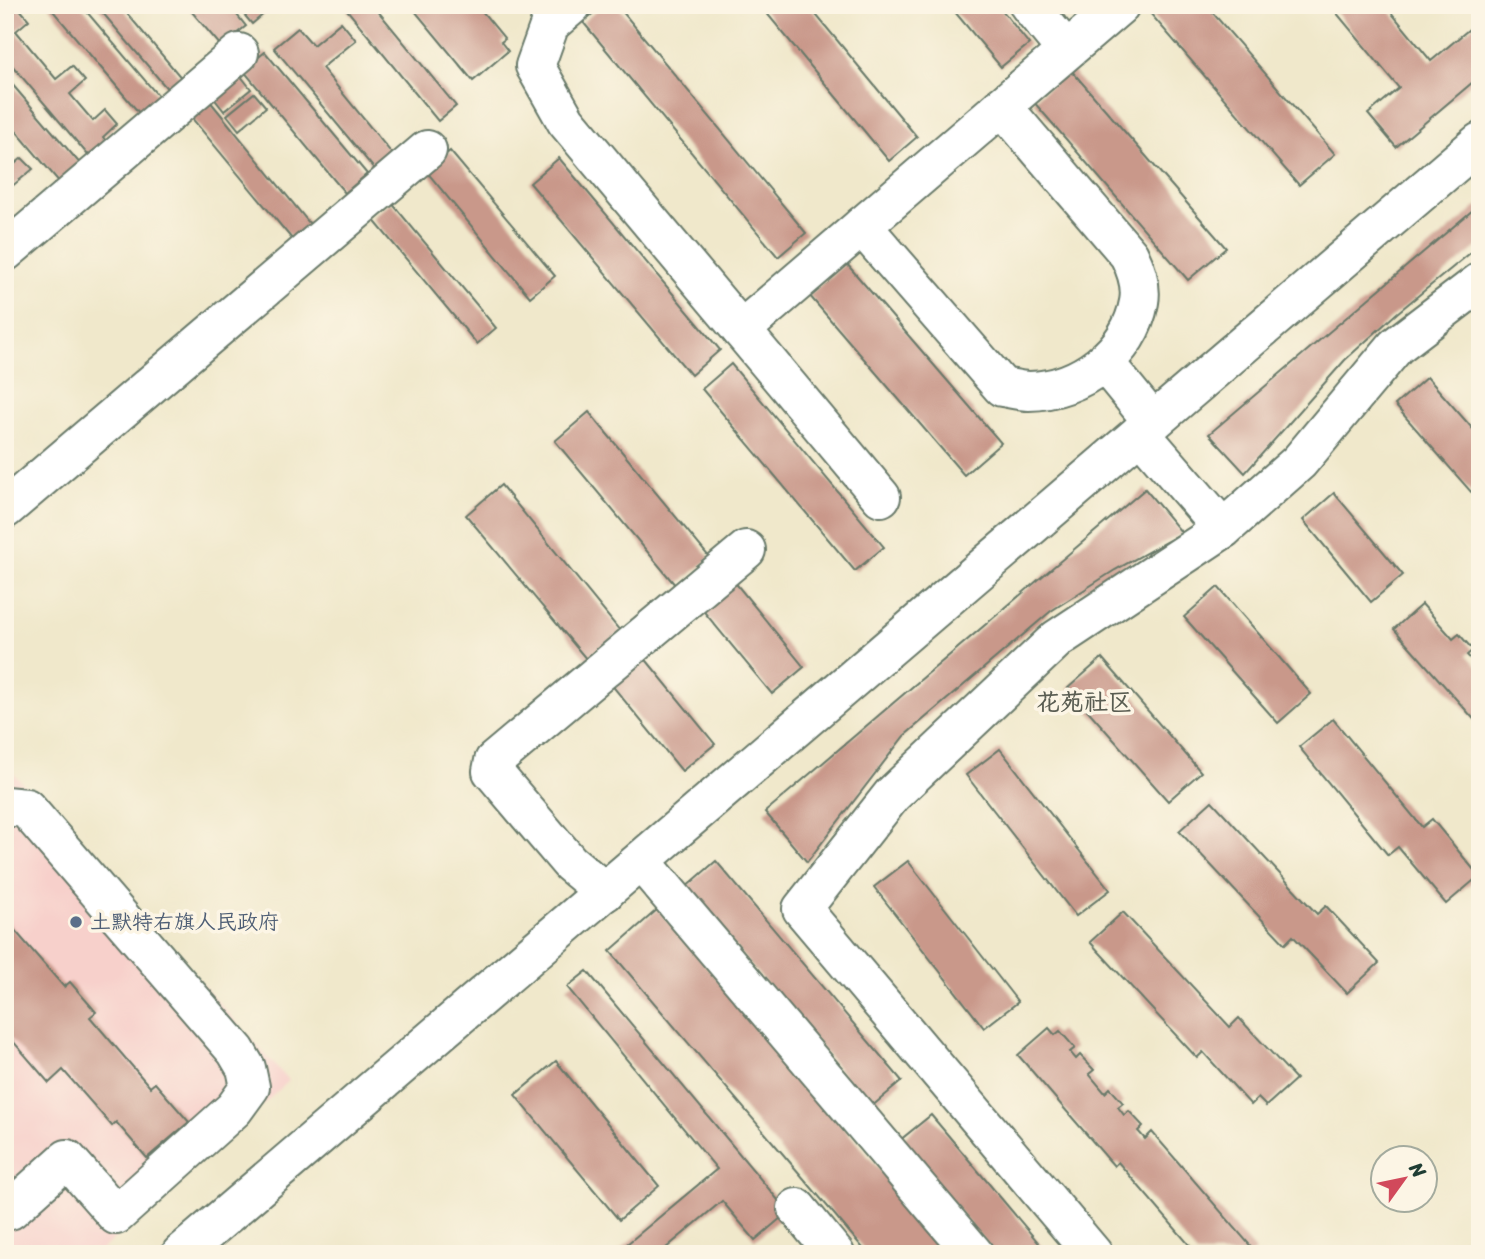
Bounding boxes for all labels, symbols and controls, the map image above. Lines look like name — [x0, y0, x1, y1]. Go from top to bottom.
district label: 花苑社区 — [1036, 681, 1132, 723]
place label: 土默特右旗人民政府 — [90, 903, 279, 941]
marker: 土默特右旗人民政府 — [68, 914, 84, 930]
north arrow — [1370, 1144, 1440, 1214]
text: N — [1400, 1155, 1436, 1185]

